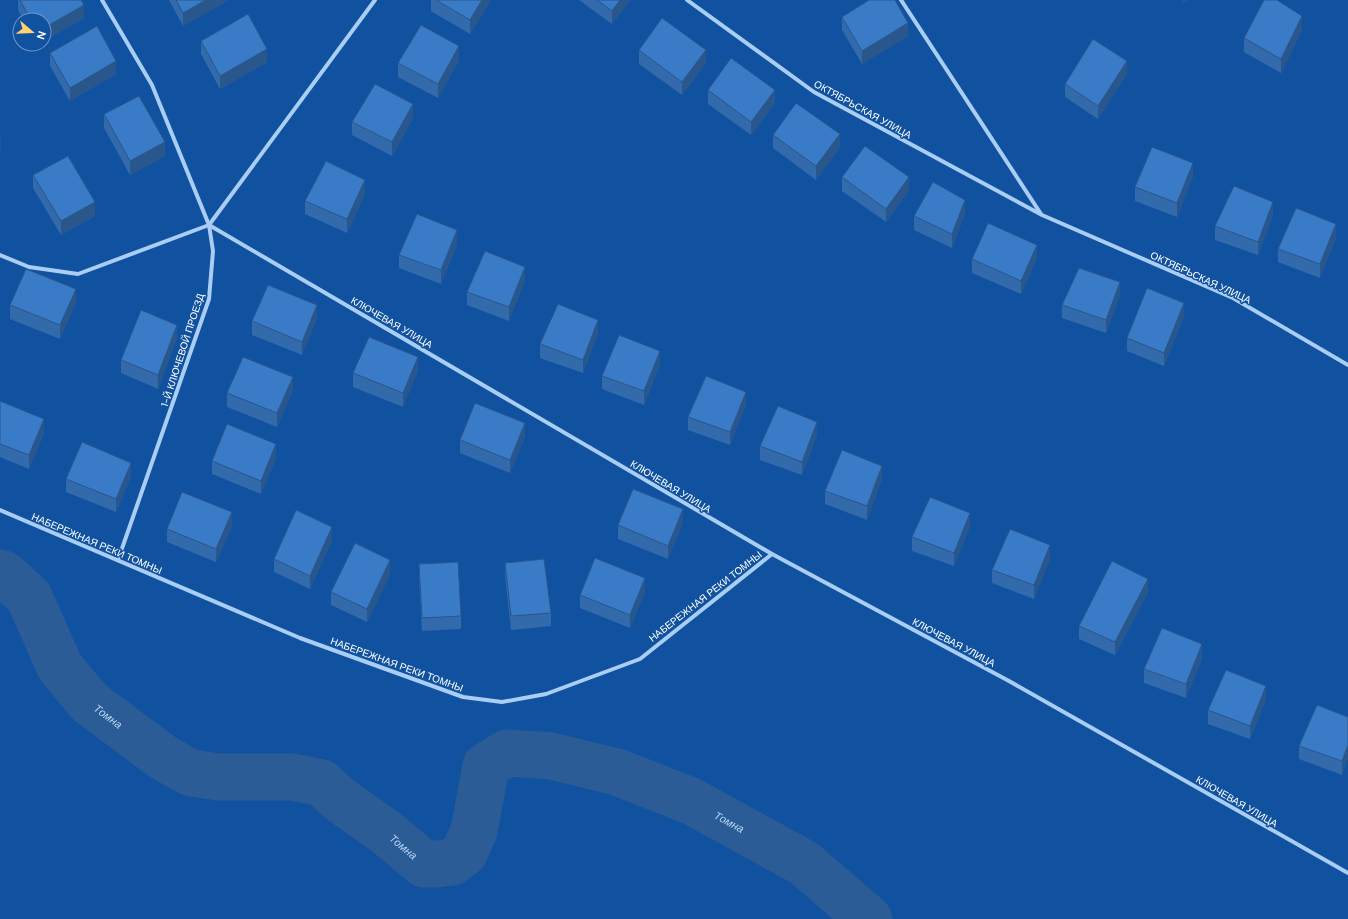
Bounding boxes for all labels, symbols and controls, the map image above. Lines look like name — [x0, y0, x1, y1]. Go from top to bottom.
north arrow — [12, 12, 52, 52]
text: N — [34, 29, 49, 41]
street label: ОКТЯБРЬСКАЯ УЛИЦА — [812, 77, 914, 142]
street label: ОКТЯБРЬСКАЯ УЛИЦА — [1148, 248, 1254, 307]
street label: 1-Й КЛЮЧЕВОЙ ПРОЕЗД — [158, 292, 207, 409]
street label: КЛЮЧЕВАЯ УЛИЦА — [349, 294, 435, 351]
street label: КЛЮЧЕВАЯ УЛИЦА — [628, 457, 714, 516]
street label: НАБЕРЕЖНАЯ РЕКИ ТОМНЫ — [30, 510, 164, 577]
street label: НАБЕРЕЖНАЯ РЕКИ ТОМНЫ — [646, 548, 765, 645]
street label: КЛЮЧЕВАЯ УЛИЦА — [910, 615, 998, 670]
street label: НАБЕРЕЖНАЯ РЕКИ ТОМНЫ — [329, 634, 465, 695]
water label: Томна — [91, 701, 125, 732]
street label: КЛЮЧЕВАЯ УЛИЦА — [1194, 773, 1280, 830]
water label: Томна — [712, 808, 747, 836]
water label: Томна — [387, 831, 420, 862]

